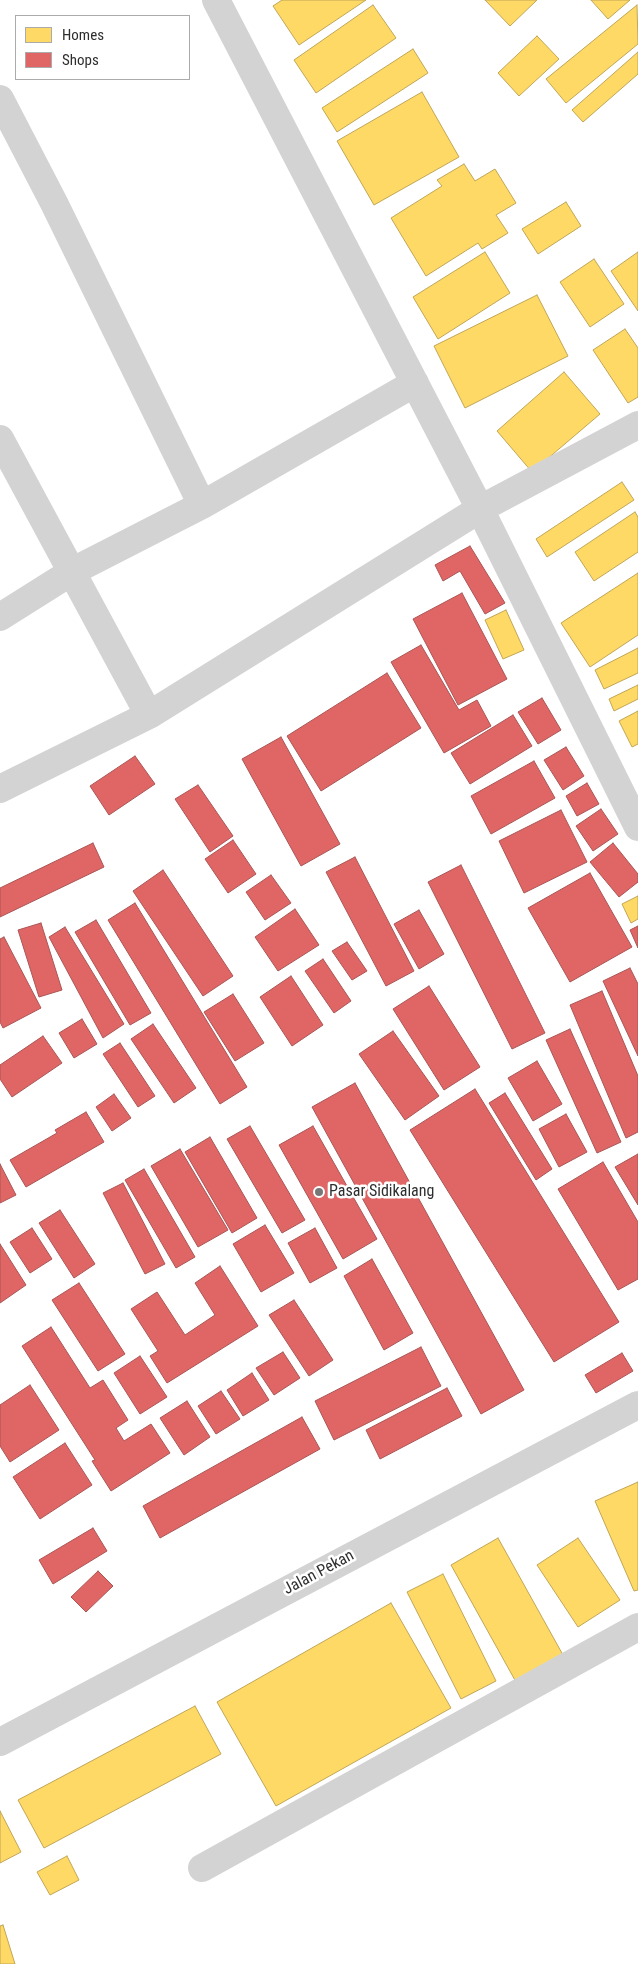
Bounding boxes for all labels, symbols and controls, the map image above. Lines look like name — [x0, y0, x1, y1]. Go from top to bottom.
legend — [15, 15, 190, 80]
text: Homes — [62, 26, 104, 44]
text: Shops — [62, 51, 99, 69]
place label: Pasar Sidikalang — [329, 1182, 434, 1202]
marker: Pasar Sidikalang — [313, 1186, 325, 1198]
street label: Jalan Pekan — [280, 1546, 358, 1600]

